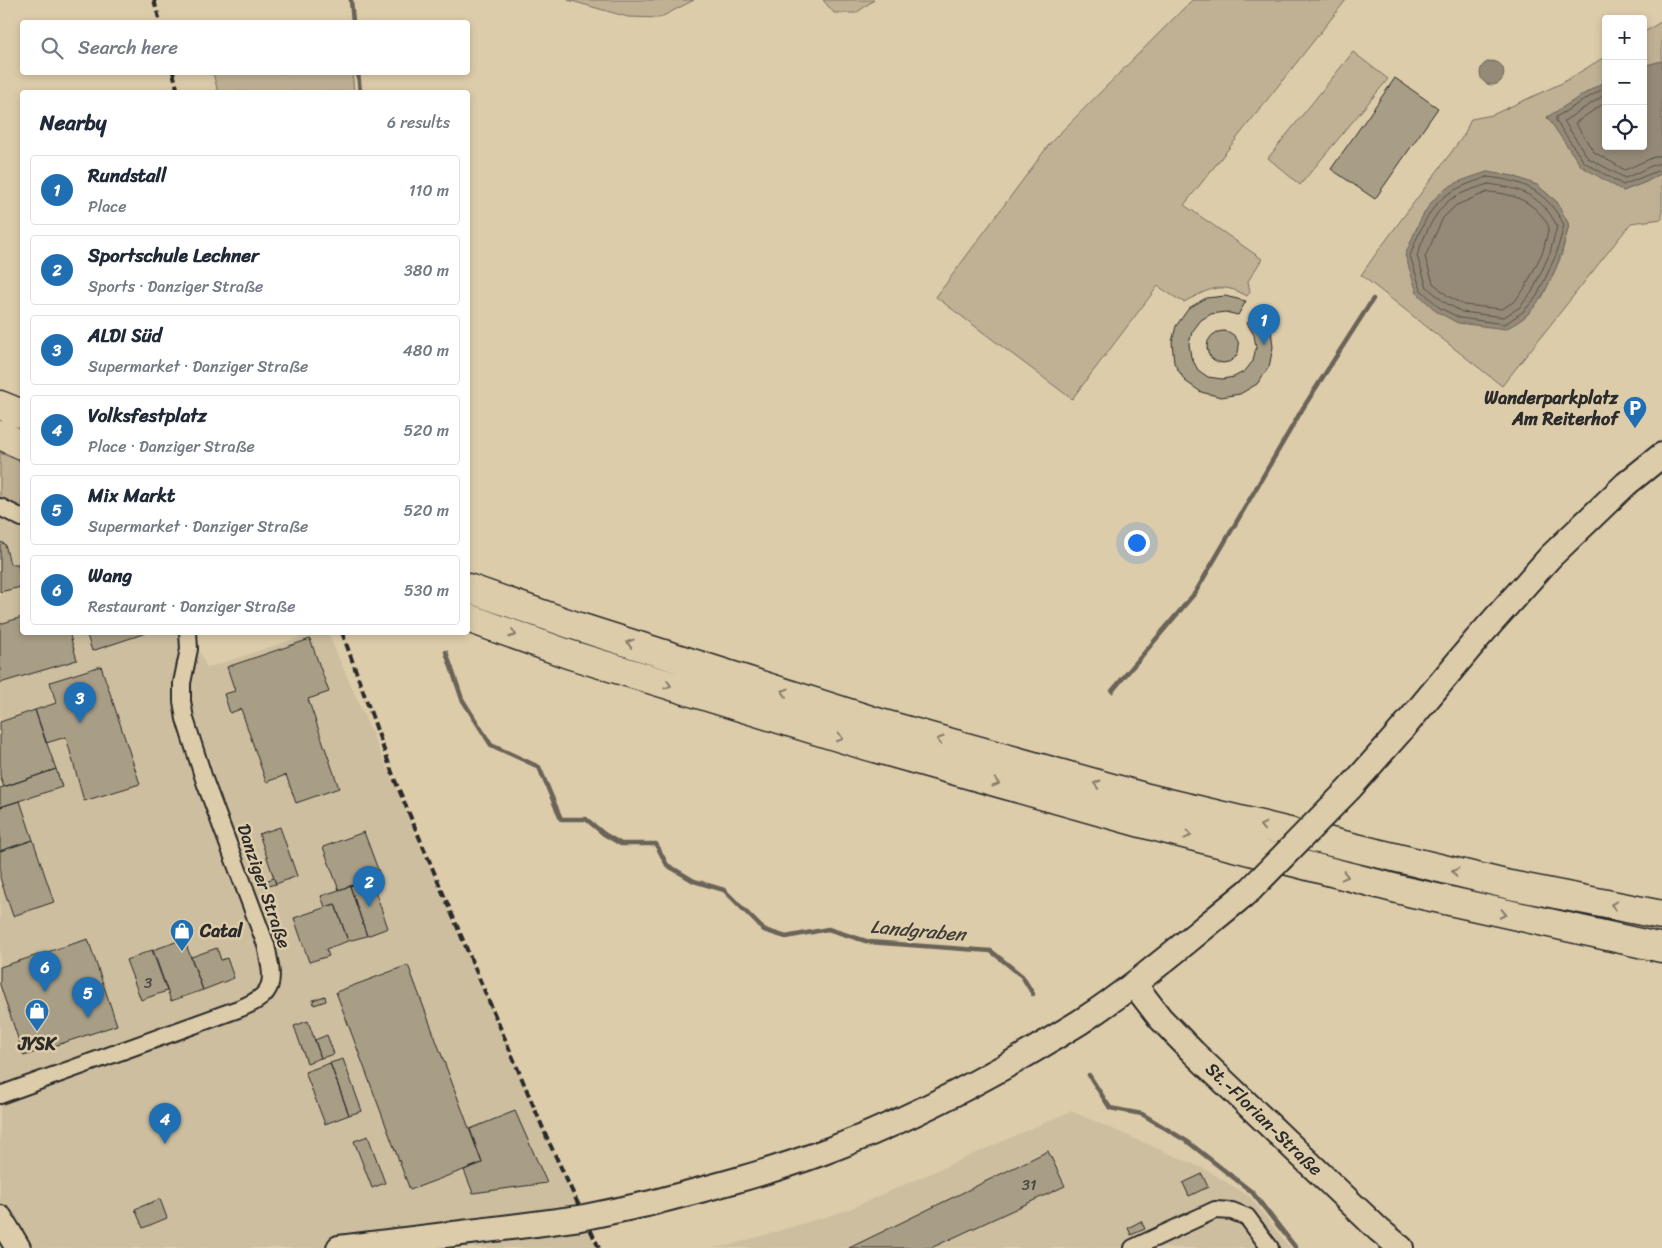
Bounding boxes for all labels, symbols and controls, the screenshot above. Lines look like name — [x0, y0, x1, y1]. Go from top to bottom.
map controls — [1602, 15, 1647, 150]
button: + — [1602, 15, 1647, 60]
search box — [20, 20, 470, 75]
text: Search here — [78, 31, 178, 64]
icon: search — [38, 34, 66, 62]
button: − — [1602, 60, 1647, 105]
text: Nearby — [40, 104, 106, 142]
button: locate — [1602, 105, 1647, 150]
text: 6 results — [387, 108, 450, 137]
text: Rundstall — [88, 159, 166, 192]
text: 1 — [54, 176, 60, 205]
text: 110 m — [409, 176, 449, 205]
text: Place — [88, 192, 127, 221]
text: Sportschule Lechner — [88, 239, 259, 272]
text: 2 — [52, 256, 62, 285]
text: 380 m — [404, 256, 449, 285]
text: Sports · Danziger Straße — [88, 272, 263, 301]
pin: 1 — [1248, 304, 1280, 345]
text: ALDI Süd — [88, 319, 162, 352]
text: 3 — [53, 336, 61, 365]
text: 480 m — [403, 336, 449, 365]
text: Supermarket · Danziger Straße — [88, 352, 308, 381]
place label: Wanderparkplatz Am Reiterhof — [1484, 382, 1620, 435]
parking icon: Wanderparkplatz Am Reiterhof — [1622, 395, 1648, 429]
text: Volksfestplatz — [88, 399, 207, 432]
text: 4 — [52, 416, 62, 445]
text: 520 m — [403, 416, 449, 445]
text: Place · Danziger Straße — [88, 432, 255, 461]
text: Mix Markt — [88, 479, 175, 512]
text: 5 — [52, 496, 62, 525]
text: 520 m — [403, 496, 449, 525]
text: Supermarket · Danziger Straße — [88, 512, 308, 541]
your location — [1124, 530, 1150, 556]
text: Wang — [88, 559, 132, 592]
text: 6 — [52, 576, 62, 605]
text: 530 m — [404, 576, 449, 605]
text: Restaurant · Danziger Straße — [88, 592, 295, 621]
one-way arrow — [509, 628, 517, 638]
one-way arrow — [627, 639, 635, 649]
one-way arrow — [663, 679, 671, 689]
pin: 3 — [64, 682, 96, 723]
one-way arrow — [781, 688, 790, 698]
one-way arrow — [835, 732, 843, 742]
one-way arrow — [937, 735, 945, 745]
one-way arrow — [991, 777, 1000, 787]
one-way arrow — [1093, 779, 1102, 789]
street label: Danziger Straße — [228, 819, 300, 953]
one-way arrow — [1259, 821, 1268, 832]
one-way arrow — [1183, 830, 1191, 840]
pin: 2 — [353, 866, 385, 907]
one-way arrow — [1451, 867, 1460, 878]
one-way arrow — [1341, 870, 1350, 881]
one-way arrow — [1610, 901, 1619, 911]
one-way arrow — [1499, 908, 1508, 919]
water label: Landgraben — [869, 910, 969, 951]
place label: Catal — [199, 915, 243, 947]
shop icon: Catal — [169, 918, 195, 952]
pin: 6 — [29, 951, 61, 992]
house number: 3 — [144, 970, 152, 996]
pin: 5 — [72, 977, 104, 1018]
shop icon: JYSK — [24, 998, 50, 1032]
place label: JYSK — [17, 1028, 58, 1060]
street label: St.-Florian-Straße — [1198, 1054, 1330, 1184]
pin: 4 — [149, 1103, 181, 1144]
house number: 31 — [1022, 1172, 1036, 1198]

